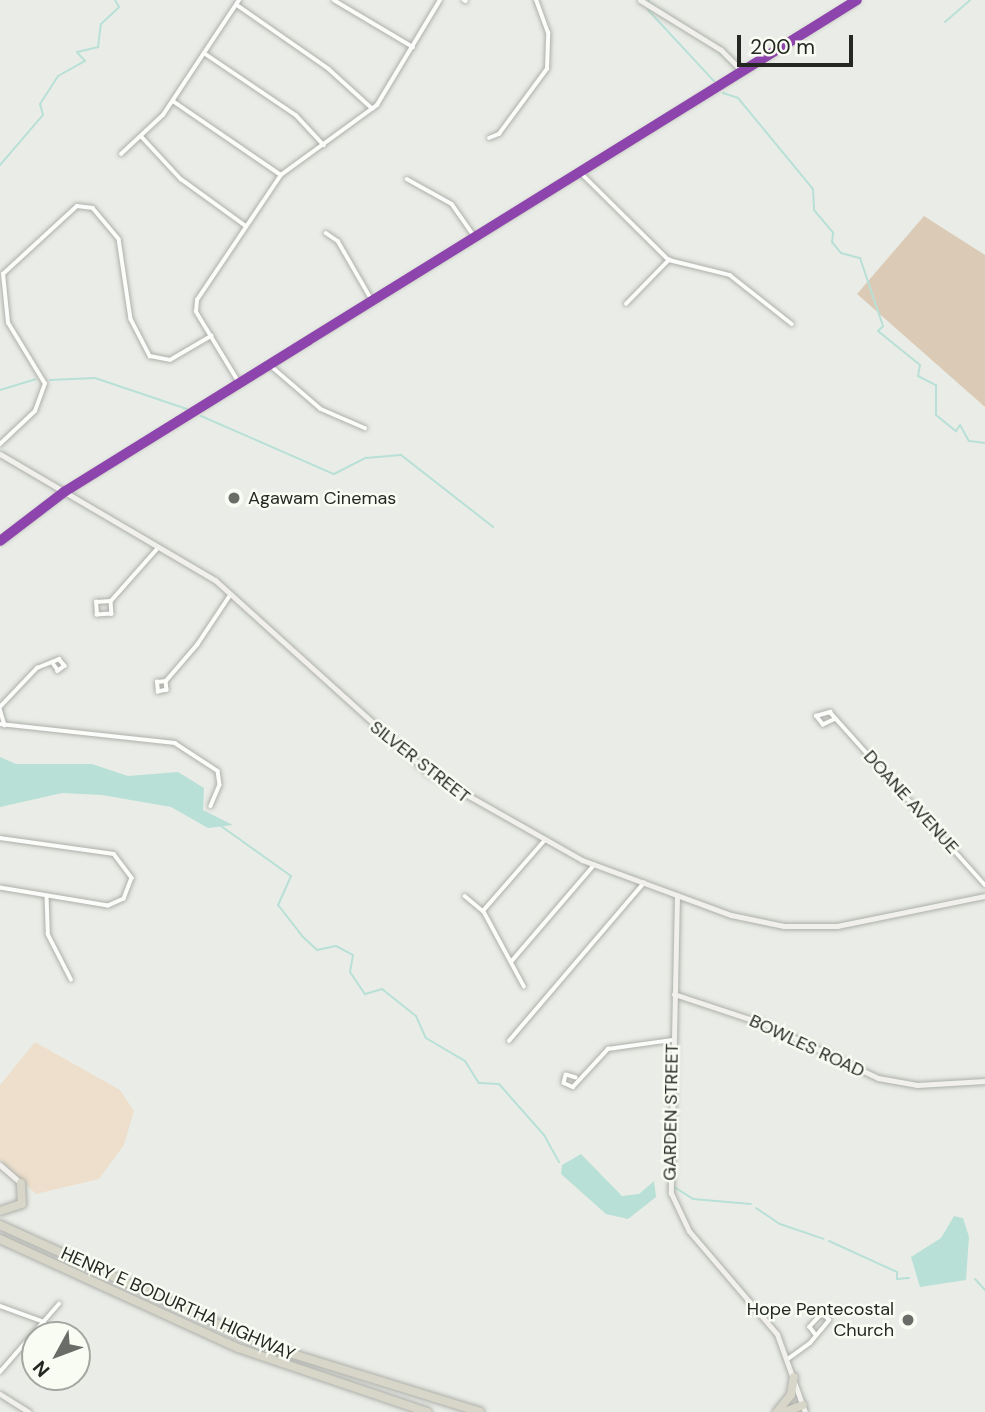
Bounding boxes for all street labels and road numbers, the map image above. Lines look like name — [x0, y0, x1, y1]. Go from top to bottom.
street label: SILVER STREET — [366, 716, 474, 808]
street label: DOANE AVENUE — [859, 746, 963, 858]
street label: BOWLES ROAD — [746, 1010, 868, 1082]
street label: GARDEN STREET — [659, 1043, 683, 1181]
street label: HENRY E BODURTHA HIGHWAY — [58, 1243, 298, 1365]

